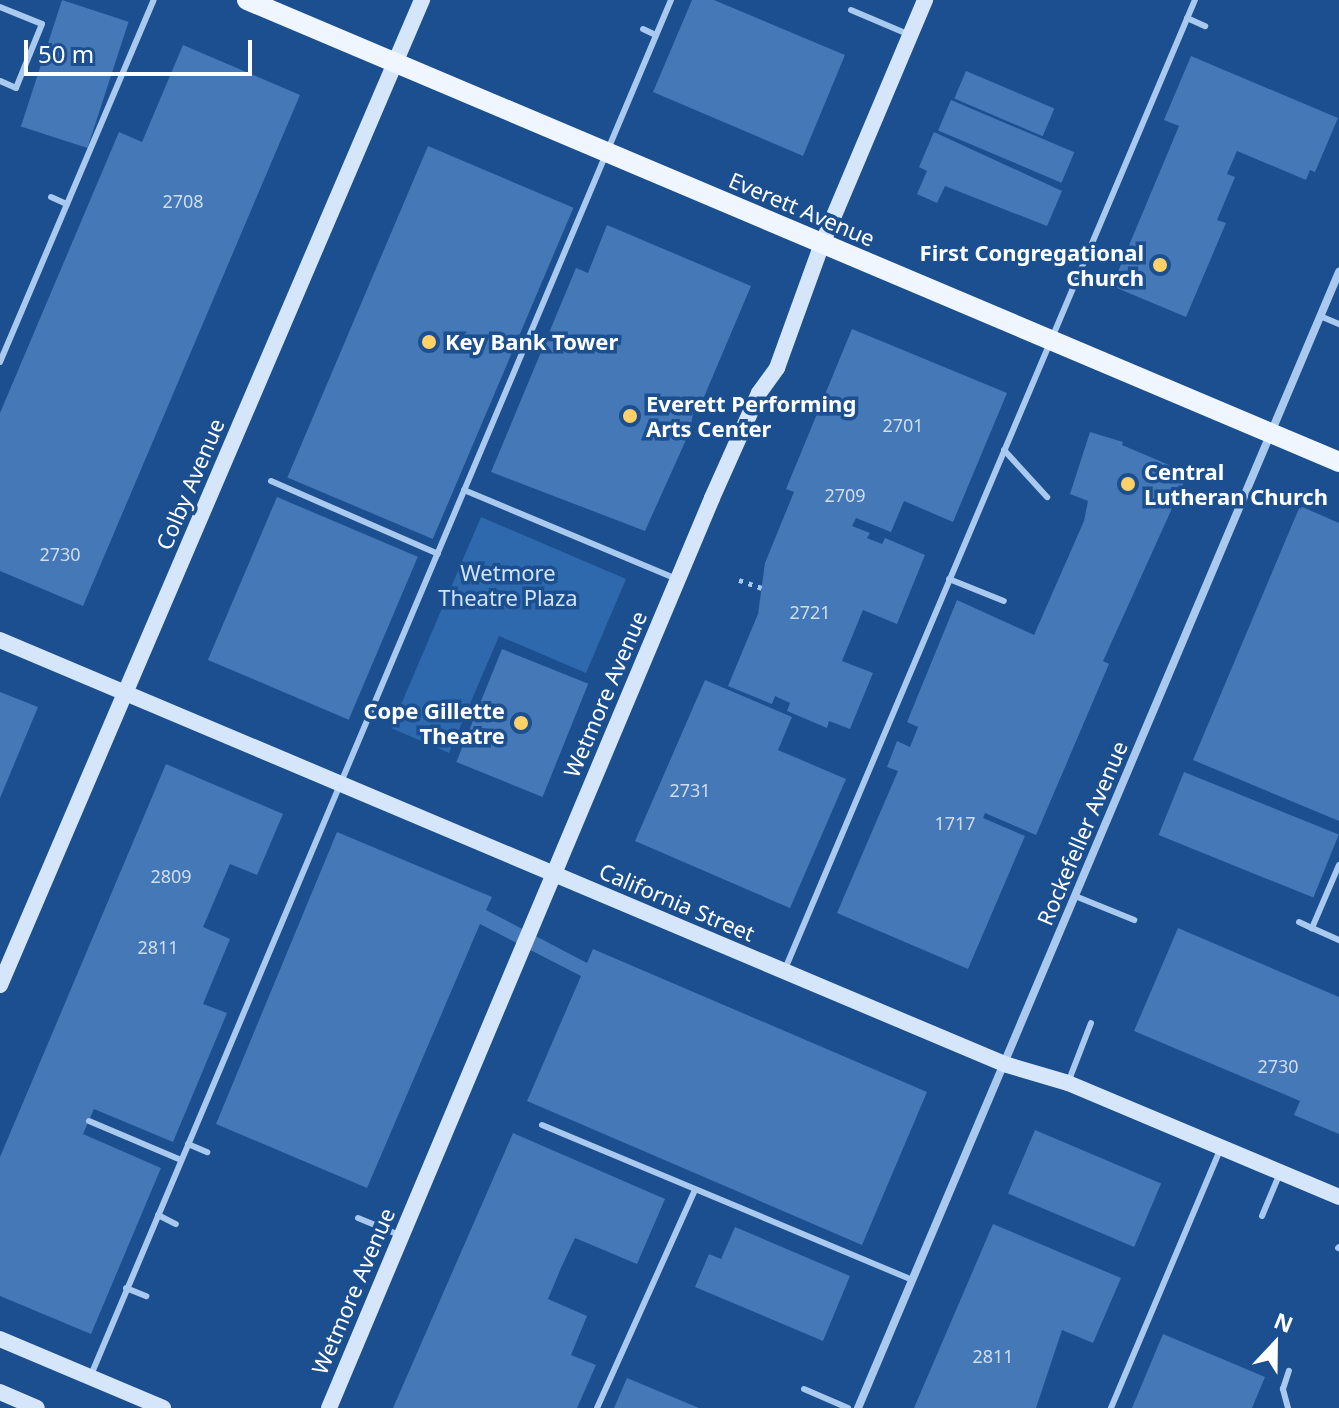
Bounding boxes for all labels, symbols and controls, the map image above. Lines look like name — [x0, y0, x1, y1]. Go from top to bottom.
scale bar — [28, 24, 256, 74]
text: 50 m — [38, 37, 94, 70]
street label: Everett Avenue — [725, 166, 879, 252]
house number: 2708 — [162, 190, 204, 212]
place label: First Congregational Church — [920, 239, 1144, 290]
marker: First Congregational Church — [1151, 256, 1169, 274]
place label: Key Bank Tower — [445, 329, 618, 355]
marker: Key Bank Tower — [420, 333, 438, 351]
place label: Everett Performing Arts Center — [646, 390, 856, 442]
marker: Everett Performing Arts Center — [621, 407, 639, 425]
street label: Colby Avenue — [150, 414, 230, 554]
house number: 2701 — [882, 414, 924, 436]
place label: Central Lutheran Church — [1144, 458, 1328, 510]
marker: Central Lutheran Church — [1119, 475, 1137, 493]
house number: 2709 — [824, 484, 866, 506]
house number: 2730 — [39, 543, 81, 565]
park label: Wetmore Theatre Plaza — [438, 559, 578, 610]
house number: 2721 — [789, 601, 831, 623]
street label: Wetmore Avenue — [558, 607, 652, 781]
place label: Cope Gillette Theatre — [363, 697, 505, 748]
marker: Cope Gillette Theatre — [512, 714, 530, 732]
street label: Rockefeller Avenue — [1031, 737, 1133, 929]
house number: 2731 — [669, 779, 711, 801]
house number: 1717 — [934, 812, 976, 834]
street label: California Street — [595, 857, 759, 947]
house number: 2809 — [150, 865, 192, 887]
house number: 2811 — [137, 936, 179, 958]
house number: 2730 — [1257, 1055, 1299, 1077]
street label: Wetmore Avenue — [306, 1204, 400, 1378]
north arrow — [1235, 1304, 1315, 1384]
text: N — [1270, 1304, 1298, 1339]
house number: 2811 — [972, 1345, 1014, 1367]

